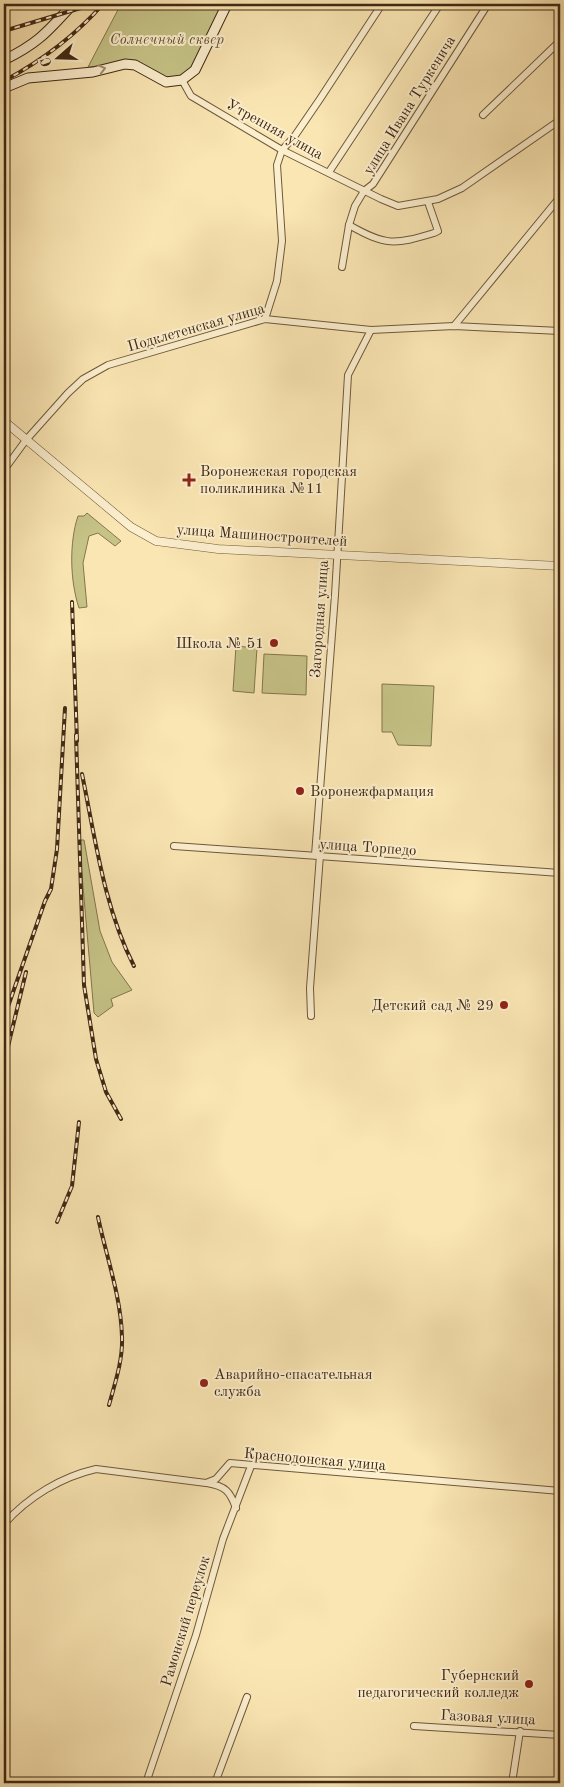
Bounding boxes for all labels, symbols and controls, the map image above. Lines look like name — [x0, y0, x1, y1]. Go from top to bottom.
north arrow — [32, 32, 82, 82]
park label: Солнечный сквер — [110, 33, 224, 48]
street label: улица Ивана Туркенича — [361, 33, 460, 178]
text: С — [39, 55, 55, 69]
one-way arrow — [98, 64, 107, 75]
street label: Утренняя улица — [223, 98, 326, 163]
street label: Подклетенская улица — [126, 301, 267, 355]
place label: Воронежская городская поликлиника №11 — [200, 465, 357, 497]
marker: Воронежская городская поликлиника №11 — [182, 473, 196, 487]
street label: улица Машиностроителей — [176, 523, 348, 550]
street label: Загородная улица — [309, 559, 332, 679]
place label: Школа № 51 — [176, 637, 264, 652]
marker: Школа № 51 — [268, 637, 280, 649]
marker: Воронежфармация — [294, 785, 306, 797]
place label: Воронежфармация — [310, 785, 434, 800]
street label: улица Торпедо — [319, 838, 417, 859]
place label: Детский сад № 29 — [371, 999, 494, 1014]
marker: Детский сад № 29 — [498, 999, 510, 1011]
place label: Аварийно-спасательная служба — [214, 1368, 373, 1400]
marker: Аварийно-спасательная служба — [198, 1377, 210, 1389]
street label: Краснодонская улица — [243, 1447, 387, 1474]
street label: Рамонский переулок — [159, 1554, 214, 1689]
place label: Губернский педагогический колледж — [357, 1669, 519, 1701]
marker: Губернский педагогический колледж — [523, 1678, 535, 1690]
street label: Газовая улица — [440, 1709, 536, 1729]

